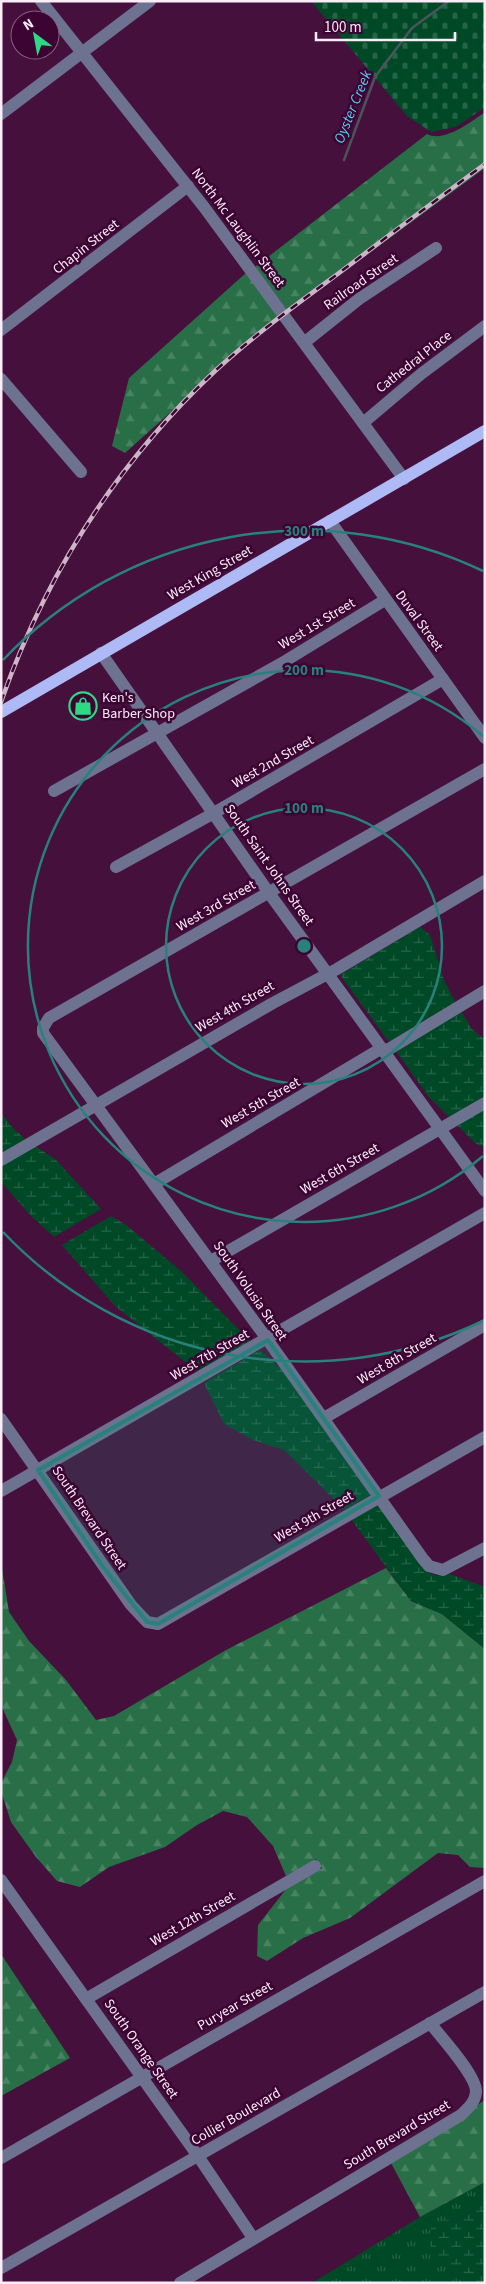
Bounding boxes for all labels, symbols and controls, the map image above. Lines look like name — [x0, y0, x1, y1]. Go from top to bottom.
north arrow — [10, 10, 60, 60]
scale bar — [316, 10, 455, 42]
text: N — [19, 14, 38, 36]
text: 100 m — [324, 17, 362, 38]
water label: Oyster Creek — [329, 67, 377, 147]
street label: North Mc Laughlin Street — [186, 164, 290, 292]
street label: Chapin Street — [49, 215, 124, 279]
street label: Railroad Street — [320, 249, 402, 315]
street label: Cathedral Place — [372, 326, 456, 398]
text: 300 m — [284, 521, 324, 542]
street label: West King Street — [164, 540, 256, 605]
street label: Duval Street — [390, 586, 448, 656]
street label: West 1st Street — [275, 593, 359, 655]
text: 200 m — [284, 660, 324, 681]
place label: Ken's Barber Shop — [102, 688, 175, 724]
shop icon: Ken's Barber Shop — [68, 691, 98, 721]
street label: West 2nd Street — [228, 730, 318, 793]
text: 100 m — [284, 798, 324, 819]
street label: South Saint Johns Street — [219, 800, 319, 930]
street label: West 3rd Street — [173, 875, 260, 937]
centre of rings — [295, 937, 313, 955]
street label: West 4th Street — [192, 976, 278, 1038]
street label: West 5th Street — [218, 1072, 304, 1134]
street label: West 6th Street — [297, 1138, 383, 1200]
street label: South Volusia Street — [208, 1237, 292, 1345]
street label: West 7th Street — [167, 1324, 253, 1386]
street label: West 8th Street — [354, 1328, 440, 1390]
street label: South Brevard Street — [47, 1462, 131, 1574]
street label: West 9th Street — [271, 1486, 357, 1548]
street label: West 12th Street — [147, 1886, 239, 1951]
street label: Puryear Street — [194, 1976, 277, 2036]
street label: South Orange Street — [99, 1995, 183, 2103]
street label: Collier Boulevard — [187, 2083, 285, 2151]
street label: South Brevard Street — [340, 2095, 454, 2175]

